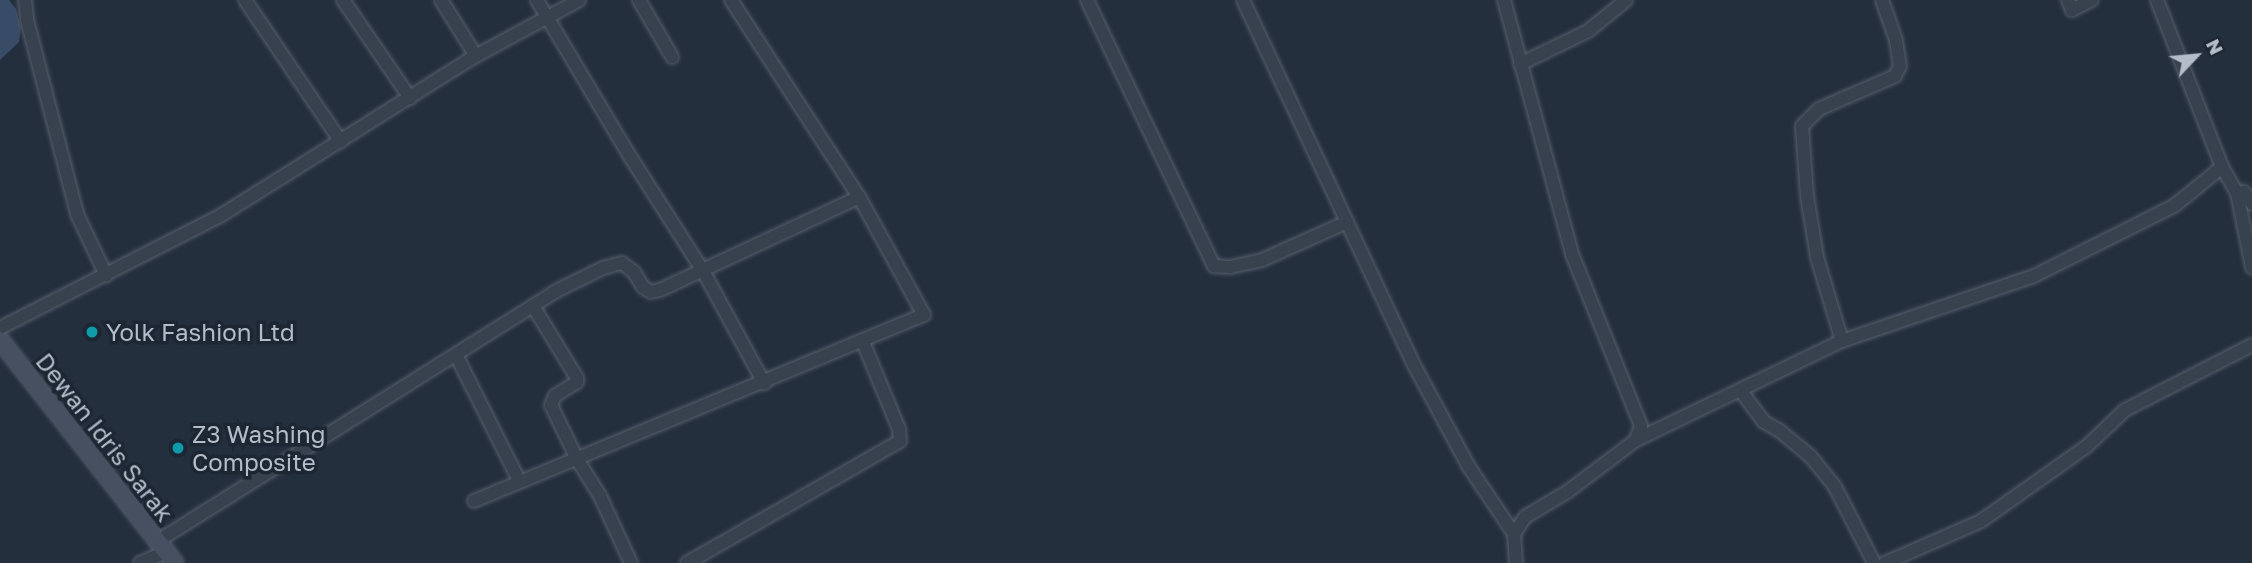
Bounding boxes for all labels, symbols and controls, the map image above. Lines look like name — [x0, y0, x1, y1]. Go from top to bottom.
north arrow — [2161, 21, 2231, 91]
text: N — [2202, 35, 2229, 58]
place label: Yolk Fashion Ltd — [106, 318, 295, 346]
marker: Yolk Fashion Ltd — [84, 324, 100, 340]
street label: Dewan Idris Sarak — [30, 347, 180, 527]
place label: Z3 Washing Composite — [192, 420, 326, 476]
marker: Z3 Washing Composite — [170, 440, 186, 456]

